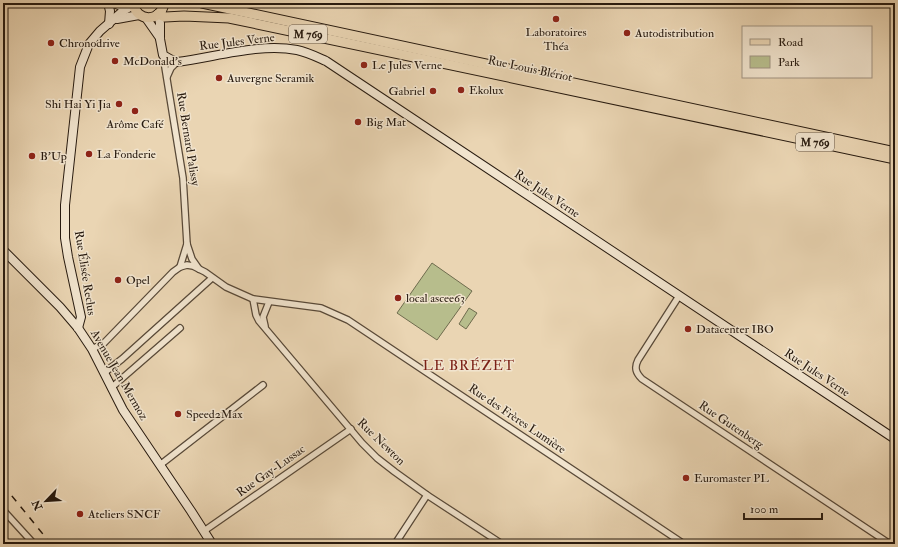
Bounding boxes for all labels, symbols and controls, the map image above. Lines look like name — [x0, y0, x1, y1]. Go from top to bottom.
marker: Laboratoires Théa — [551, 14, 561, 24]
road number: M 769 — [289, 25, 327, 43]
place label: Laboratoires Théa — [525, 25, 587, 54]
place label: Autodistribution — [634, 26, 714, 41]
legend — [742, 26, 872, 78]
marker: Autodistribution — [622, 28, 632, 38]
street label: Rue Jules Verne — [198, 30, 276, 54]
text: Road — [778, 35, 803, 50]
place label: Chronodrive — [59, 36, 120, 51]
marker: Chronodrive — [46, 38, 56, 48]
street label: Rue Louis Blériot — [486, 53, 574, 85]
place label: McDonald's — [123, 54, 182, 69]
text: Park — [778, 55, 800, 70]
marker: McDonald's — [110, 56, 120, 66]
place label: Le Jules Verne — [372, 58, 442, 73]
marker: Le Jules Verne — [359, 60, 369, 70]
place label: Auvergne Seramik — [226, 71, 315, 86]
marker: Auvergne Seramik — [214, 73, 224, 83]
place label: Ekolux — [469, 83, 504, 98]
place label: Gabriel — [388, 84, 425, 99]
marker: Ekolux — [456, 85, 466, 95]
marker: Gabriel — [428, 86, 438, 96]
street label: Rue Bernard Palissy — [173, 91, 203, 188]
place label: Shi Hai Yi Jia — [45, 97, 112, 112]
marker: Shi Hai Yi Jia — [114, 99, 124, 109]
marker: Arôme Café — [130, 106, 140, 116]
place label: Big Mat — [366, 115, 406, 130]
place label: Arôme Café — [105, 117, 165, 132]
marker: Big Mat — [353, 117, 363, 127]
road number: M 769 — [796, 133, 834, 151]
place label: La Fonderie — [97, 147, 156, 162]
place label: B'Up — [40, 149, 67, 164]
marker: La Fonderie — [84, 149, 94, 159]
marker: B'Up — [27, 151, 37, 161]
street label: Rue Jules Verne — [511, 167, 583, 221]
street label: Rue Élisée Reclus — [71, 230, 99, 316]
place label: Opel — [126, 273, 150, 288]
marker: Opel — [113, 275, 123, 285]
place label: local ascee63 — [406, 291, 465, 306]
marker: local ascee63 — [393, 293, 403, 303]
place label: Datacenter IBO — [696, 322, 774, 337]
marker: Datacenter IBO — [683, 324, 693, 334]
street label: Avenue Jean Mermoz — [86, 326, 151, 423]
street label: Rue Jules Verne — [781, 346, 853, 400]
district label: LE BRÉZET — [423, 357, 515, 374]
street label: Rue des Frères Lumière — [465, 381, 569, 457]
street label: Rue Gutenberg — [696, 398, 767, 453]
place label: Speed2Max — [186, 407, 243, 422]
marker: Speed2Max — [173, 409, 183, 419]
street label: Rue Newton — [354, 415, 408, 469]
street label: Rue Gay-Lussac — [234, 442, 308, 500]
place label: Euromaster PL — [694, 471, 769, 486]
marker: Euromaster PL — [681, 473, 691, 483]
north arrow — [26, 481, 66, 521]
scale bar — [744, 495, 822, 521]
text: N — [29, 497, 46, 513]
text: 100 m — [750, 502, 779, 517]
place label: Ateliers SNCF — [87, 507, 161, 522]
marker: Ateliers SNCF — [75, 509, 85, 519]

